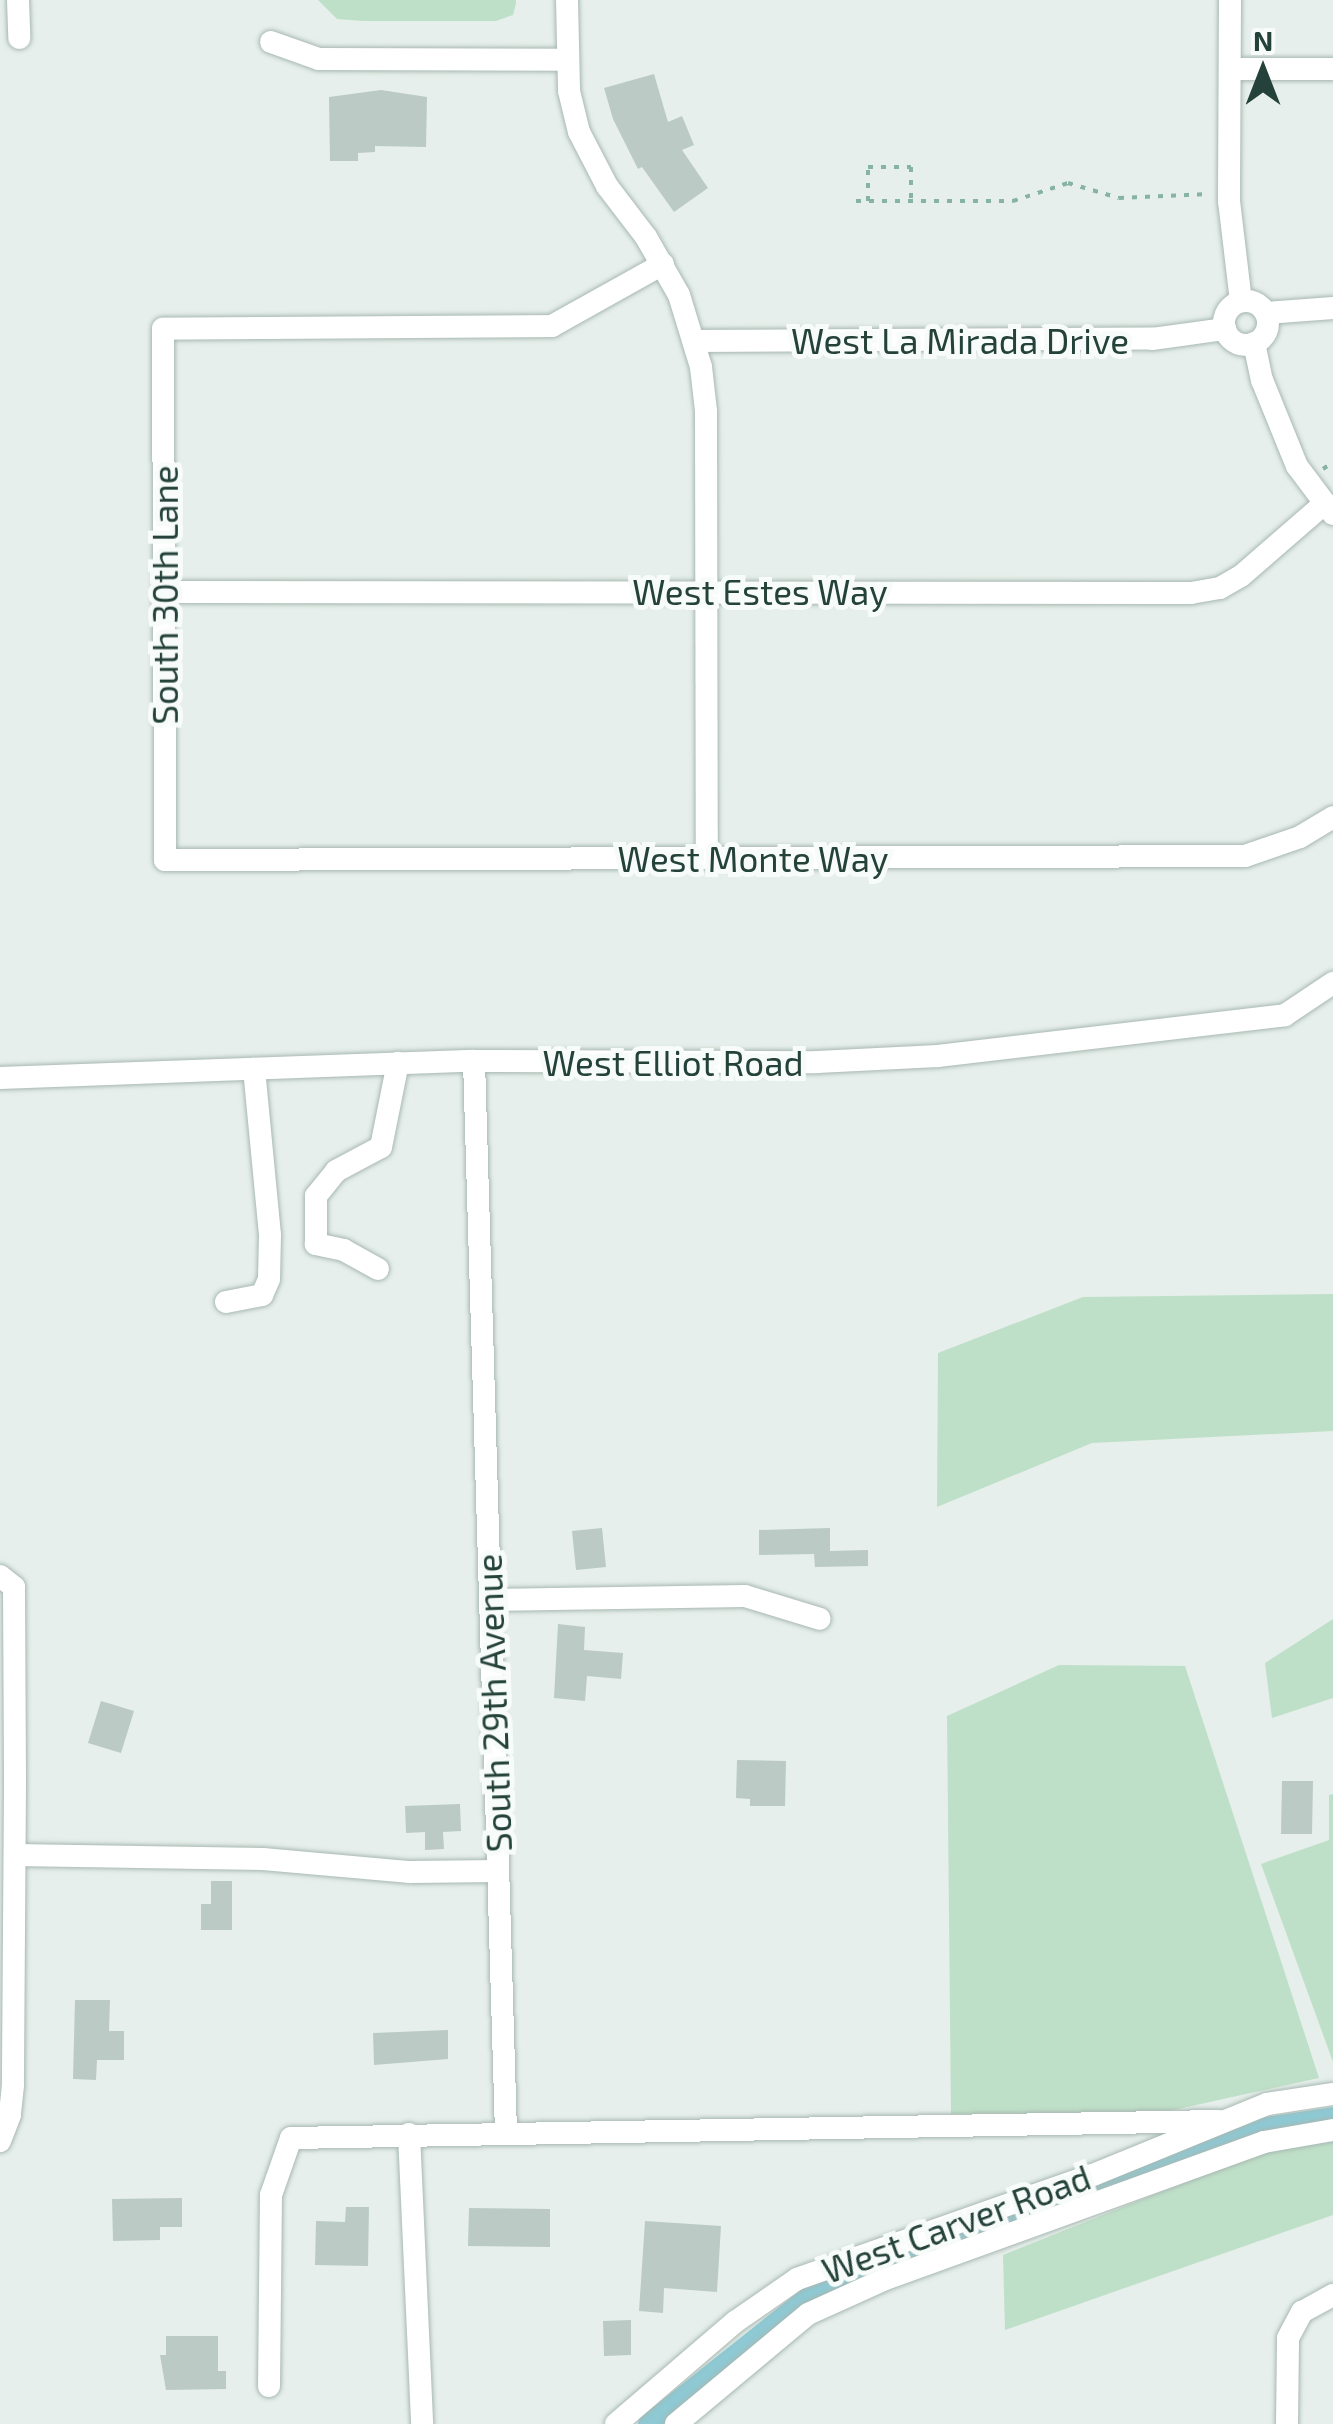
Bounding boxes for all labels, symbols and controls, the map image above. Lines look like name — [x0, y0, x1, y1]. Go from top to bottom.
north arrow — [1213, 20, 1313, 120]
text: N — [1253, 23, 1273, 57]
street label: West La Mirada Drive — [791, 319, 1129, 361]
street label: South 30th Lane — [143, 465, 185, 725]
street label: West Estes Way — [632, 570, 888, 612]
street label: West Monte Way — [617, 837, 889, 879]
street label: West Elliot Road — [543, 1041, 803, 1083]
street label: South 29th Avenue — [467, 1553, 519, 1853]
street label: West Carver Road — [816, 2155, 1096, 2291]

